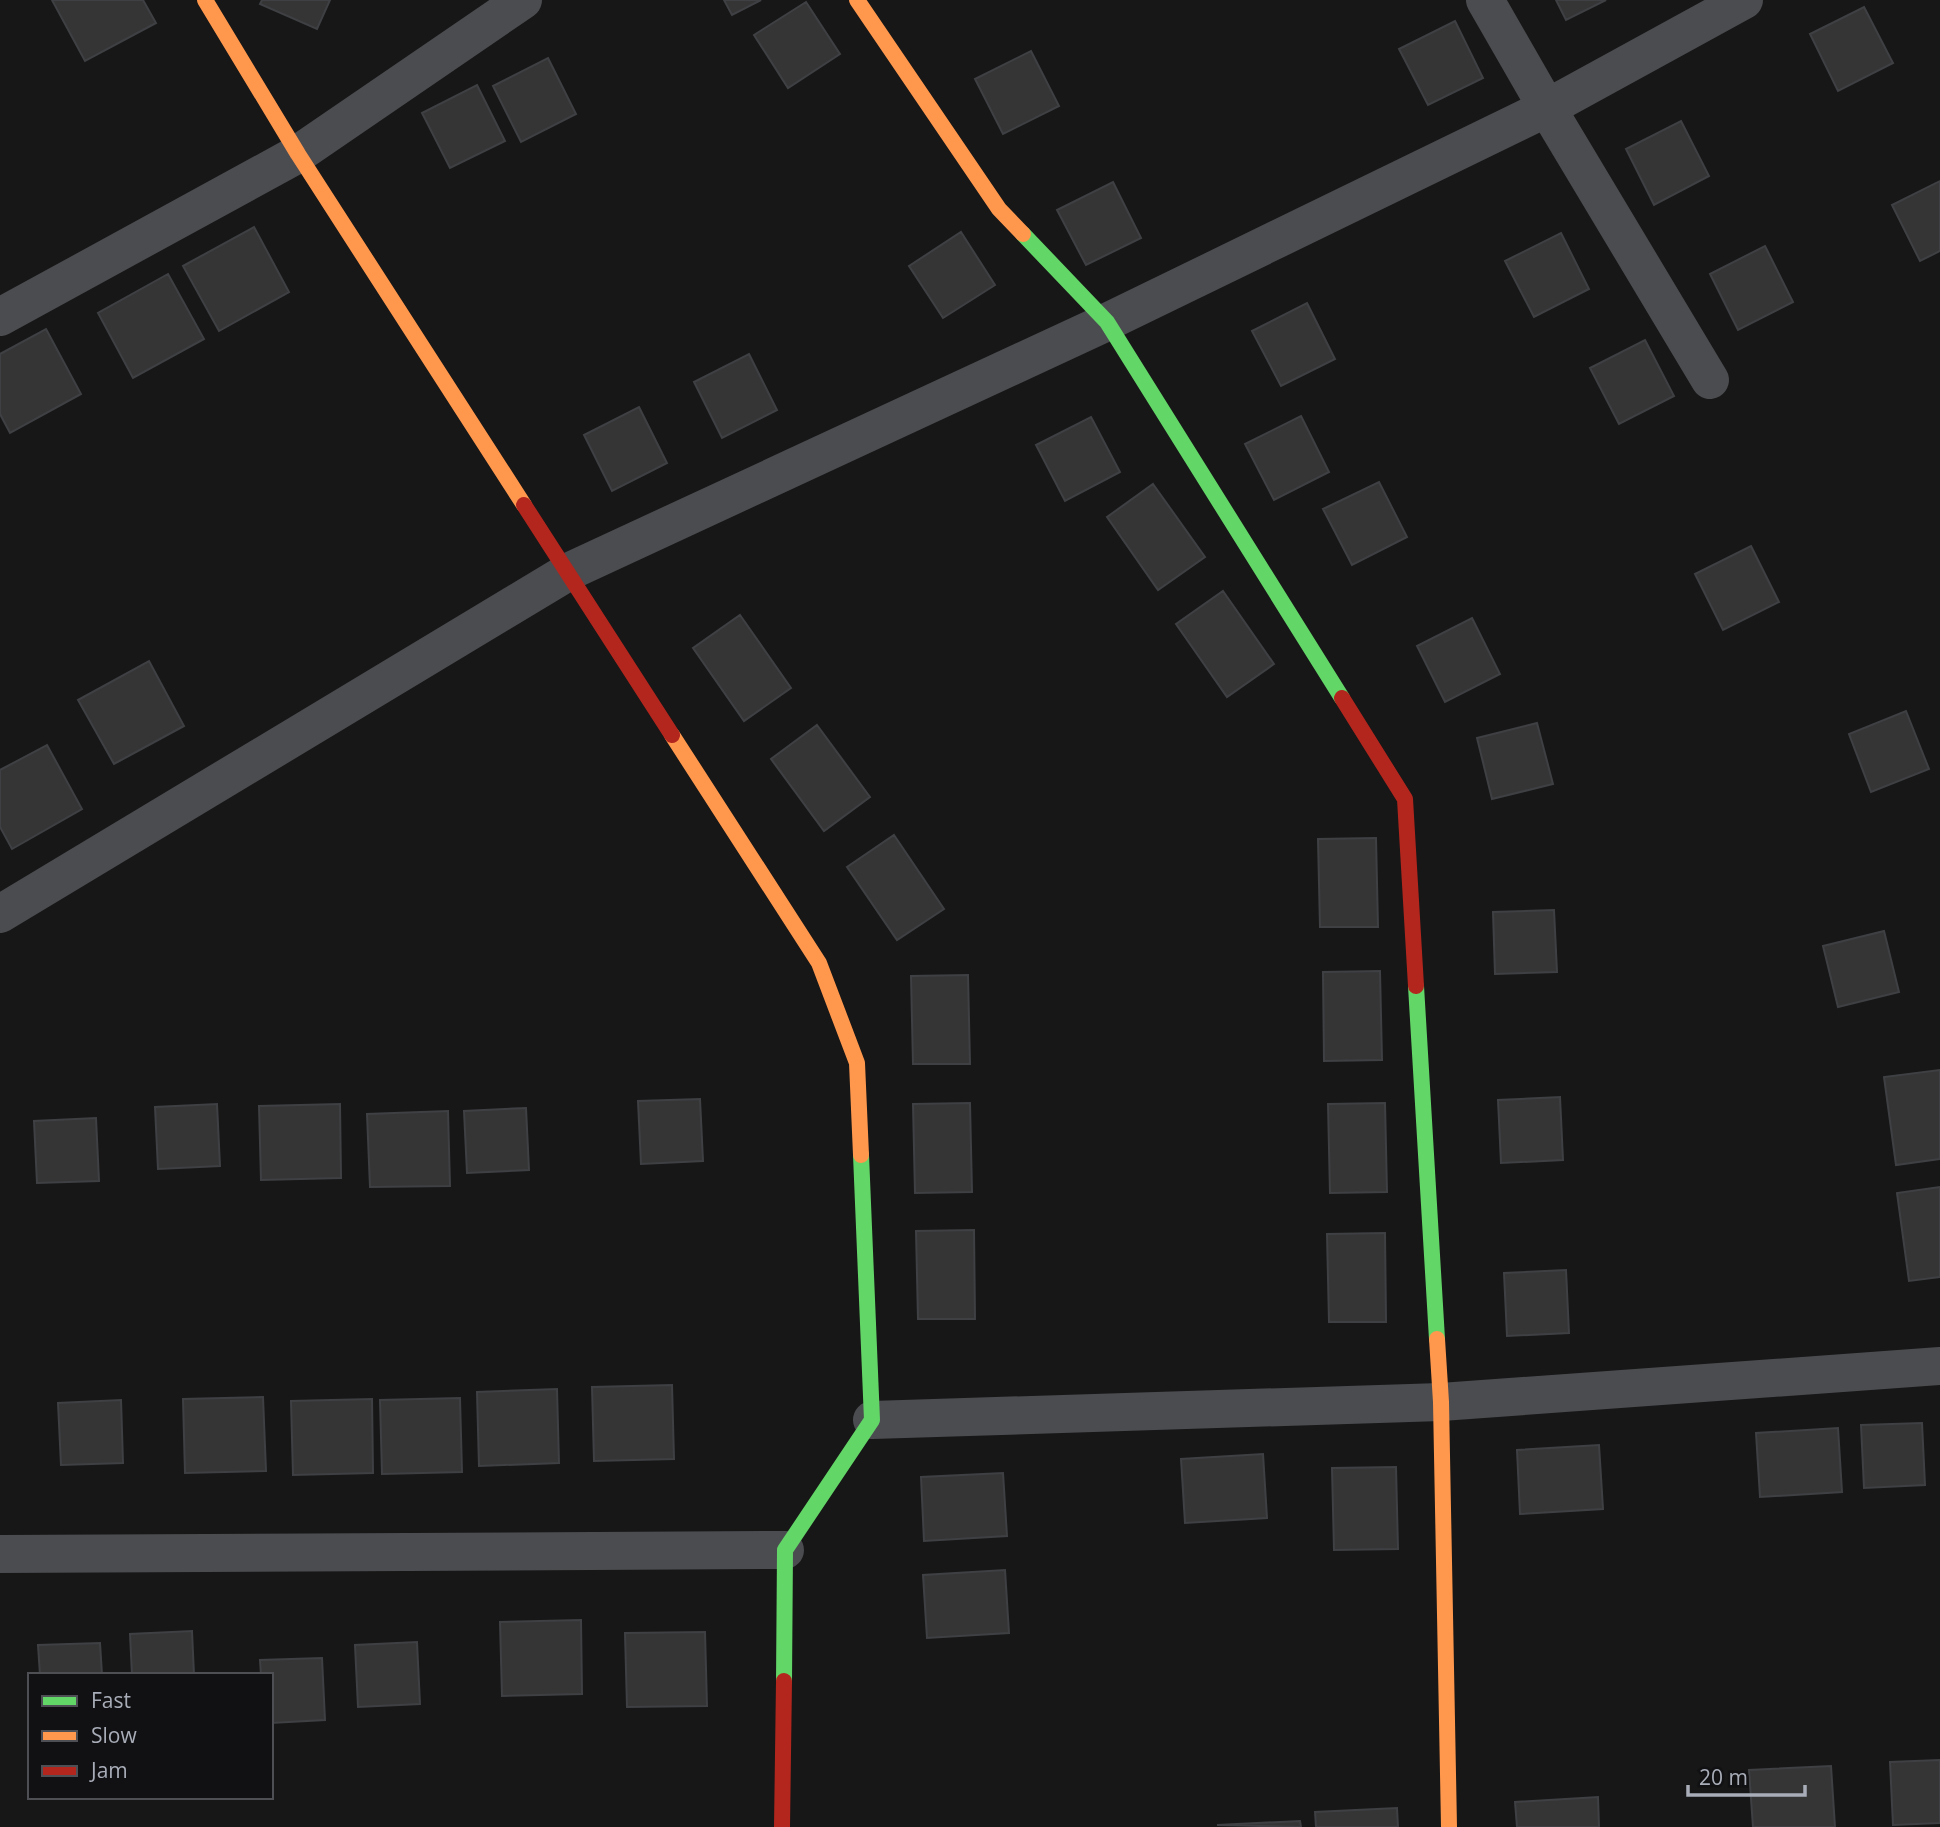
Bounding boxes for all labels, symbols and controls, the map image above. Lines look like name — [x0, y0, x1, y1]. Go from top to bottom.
legend — [28, 1673, 273, 1799]
text: Fast — [91, 1686, 131, 1714]
text: Slow — [91, 1721, 137, 1749]
scale bar — [1688, 1754, 1805, 1798]
text: Jam — [89, 1756, 128, 1784]
text: 20 m — [1699, 1763, 1748, 1791]

